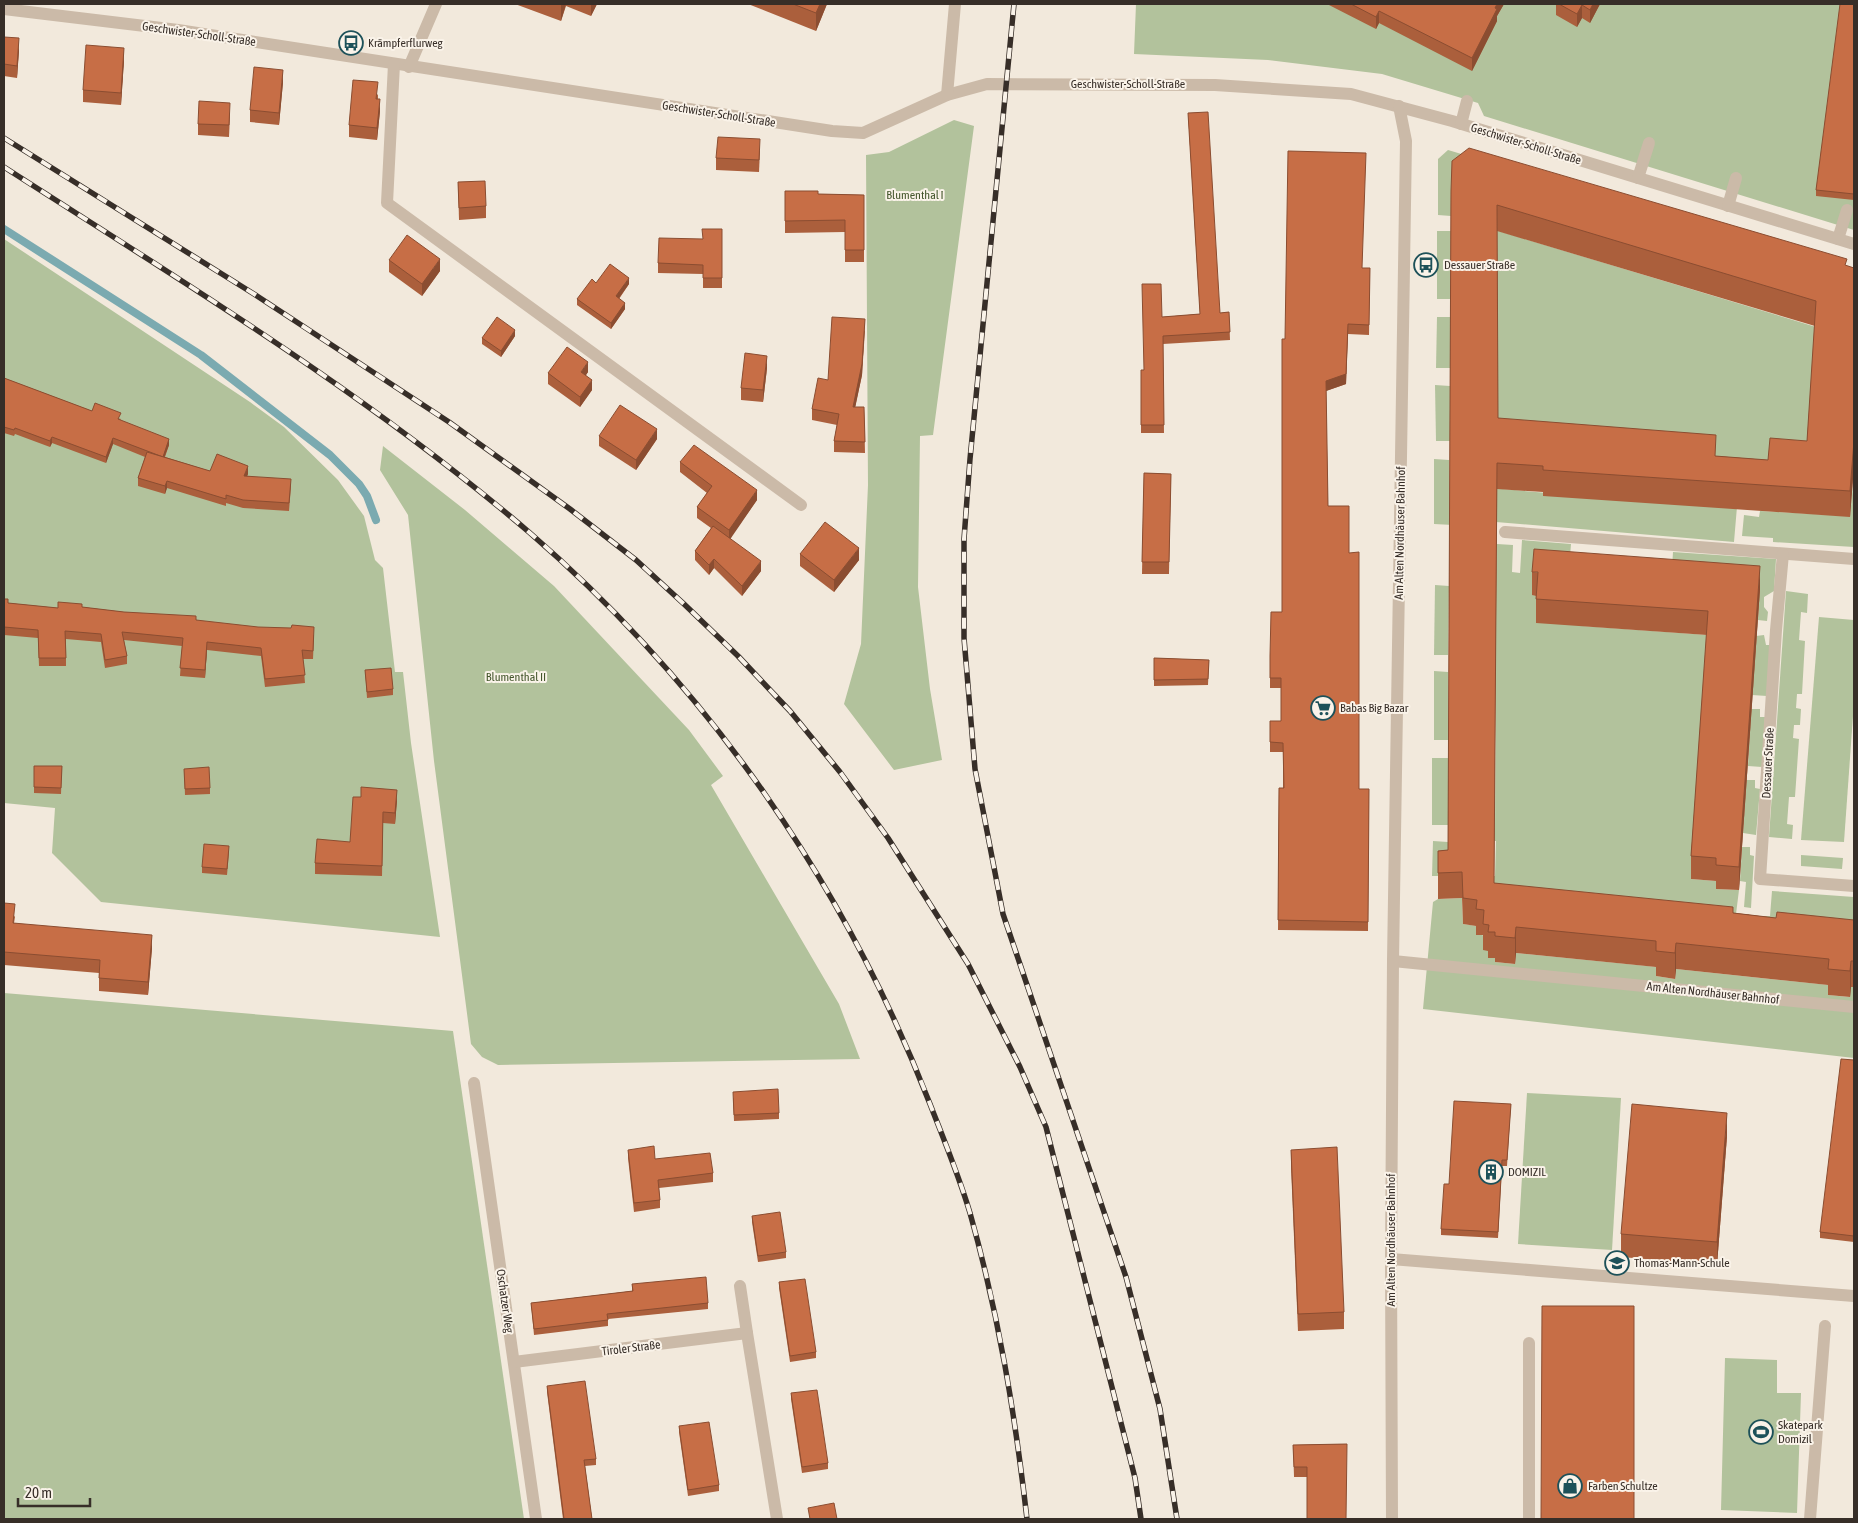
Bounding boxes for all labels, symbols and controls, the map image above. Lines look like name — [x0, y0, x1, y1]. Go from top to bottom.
street label: Geschwister-Scholl-Straße — [141, 19, 257, 49]
bus stop icon: Krämpferflurweg — [338, 30, 364, 56]
place label: Krämpferflurweg — [368, 36, 444, 50]
street label: Geschwister-Scholl-Straße — [1071, 77, 1185, 91]
street label: Geschwister-Scholl-Straße — [661, 98, 777, 130]
street label: Geschwister-Scholl-Straße — [1469, 121, 1583, 167]
park label: Blumenthal I — [886, 188, 944, 202]
bus stop icon: Dessauer Straße — [1413, 252, 1439, 278]
place label: Dessauer Straße — [1444, 258, 1515, 272]
street label: Am Alten Nordhäuser Bahnhof — [1392, 466, 1408, 600]
park label: Blumenthal II — [486, 670, 546, 684]
supermarket icon: Babas Big Bazar — [1310, 695, 1336, 721]
place label: Babas Big Bazar — [1340, 701, 1409, 715]
street label: Dessauer Straße — [1759, 727, 1777, 799]
street label: Am Alten Nordhäuser Bahnhof — [1646, 979, 1781, 1007]
building icon: DOMIZIL — [1478, 1159, 1504, 1185]
place label: DOMIZIL — [1508, 1165, 1546, 1179]
street label: Am Alten Nordhäuser Bahnhof — [1384, 1173, 1398, 1307]
school or university icon: Thomas-Mann-Schule — [1604, 1250, 1630, 1276]
place label: Thomas-Mann-Schule — [1634, 1256, 1730, 1270]
street label: Oschatzer Weg — [494, 1268, 517, 1335]
street label: Tiroler Straße — [601, 1337, 661, 1359]
place label: Skatepark Domizil — [1778, 1418, 1823, 1446]
sports icon: Skatepark Domizil — [1748, 1419, 1774, 1445]
shop icon: Farben Schultze — [1557, 1473, 1583, 1499]
scale bar — [18, 1476, 90, 1508]
place label: Farben Schultze — [1588, 1479, 1658, 1493]
text: 20 m — [25, 1484, 52, 1501]

